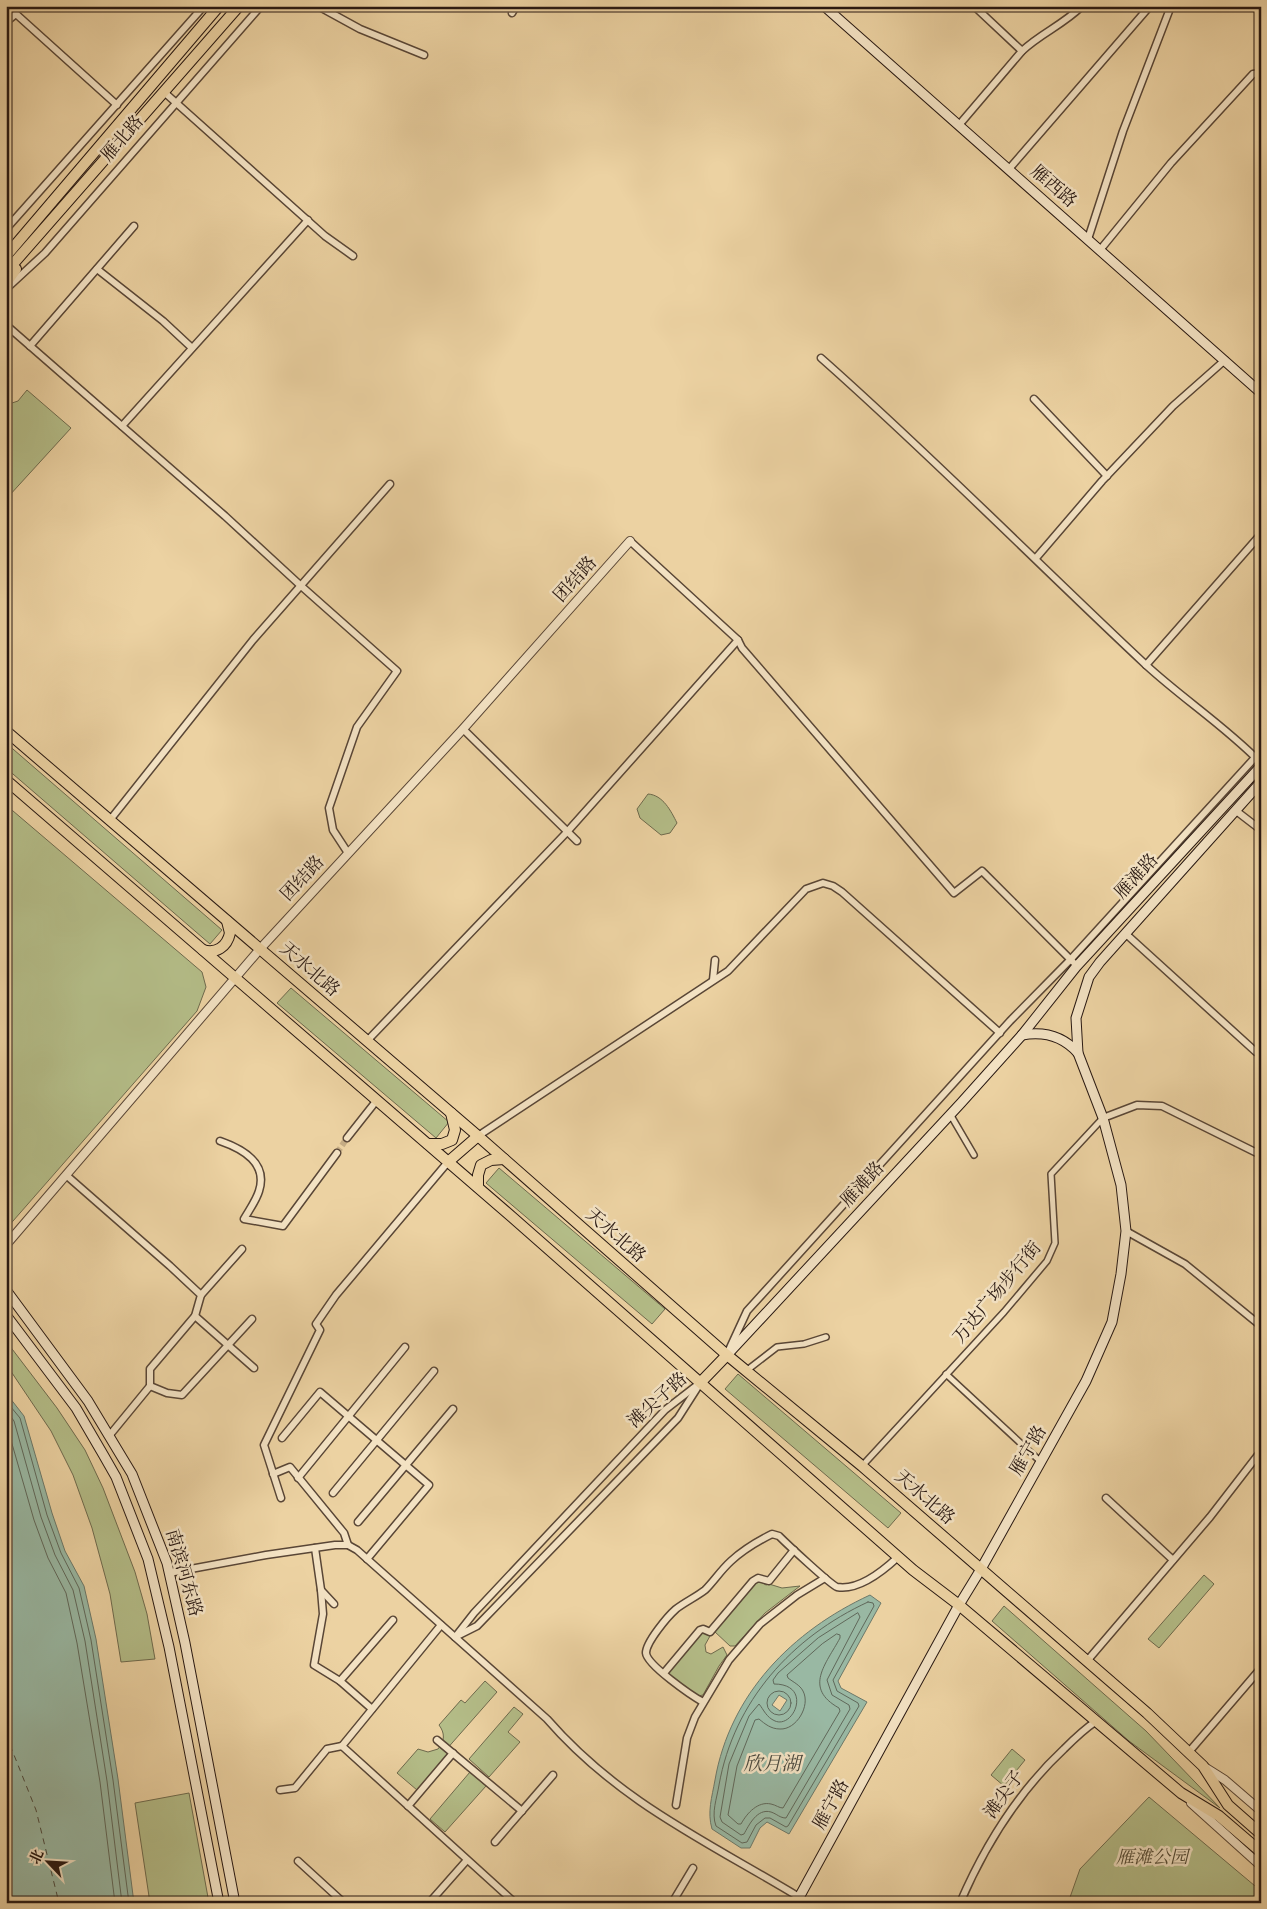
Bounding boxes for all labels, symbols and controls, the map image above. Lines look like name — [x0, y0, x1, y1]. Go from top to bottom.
street label: 雁北路 — [96, 110, 150, 168]
street label: 雁西路 — [1024, 160, 1082, 214]
street label: 团结路 — [549, 552, 603, 608]
street label: 雁滩路 — [1109, 849, 1165, 905]
street label: 团结路 — [275, 851, 331, 907]
street label: 天水北路 — [274, 937, 344, 1003]
street label: 雁滩路 — [835, 1157, 891, 1213]
street label: 天水北路 — [580, 1203, 650, 1269]
street label: 万达广场步行街 — [948, 1237, 1048, 1349]
street label: 滩尖子路 — [623, 1368, 693, 1434]
street label: 雁宁路 — [1005, 1421, 1053, 1481]
street label: 天水北路 — [889, 1465, 959, 1531]
street label: 南滨河东路 — [159, 1526, 207, 1620]
water label: 欣月湖 — [743, 1752, 803, 1778]
street label: 滩尖子 — [979, 1766, 1031, 1824]
street label: 雁宁路 — [808, 1775, 856, 1835]
north arrow — [22, 1836, 72, 1886]
park label: 雁滩公园 — [1116, 1846, 1191, 1871]
text: 北 — [26, 1847, 49, 1867]

